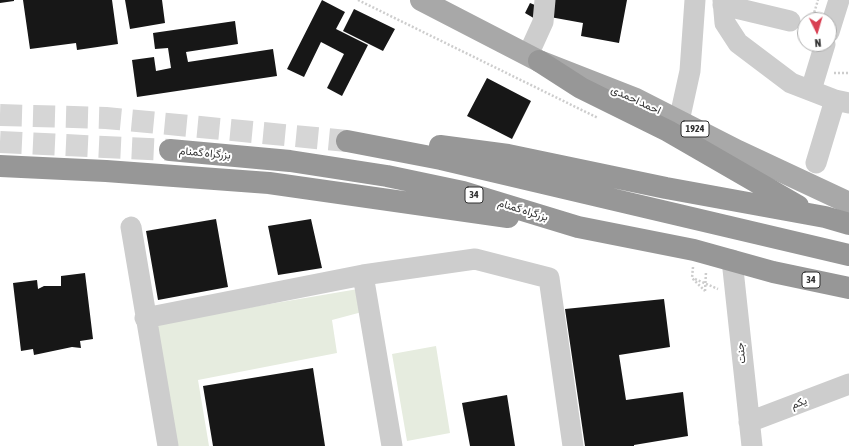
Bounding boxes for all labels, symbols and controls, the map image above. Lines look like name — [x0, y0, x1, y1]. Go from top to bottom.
north arrow — [797, 12, 837, 52]
text: N — [814, 37, 822, 49]
street label: احمد احمدی — [609, 83, 663, 117]
road number: 1924 — [681, 121, 709, 137]
street label: بزرگراه گمنام — [179, 144, 231, 162]
road number: 34 — [465, 187, 483, 203]
street label: بزرگراه گمنام — [496, 196, 550, 224]
road number: 34 — [802, 272, 820, 288]
street label: جنت — [733, 342, 749, 364]
street label: یکم — [789, 394, 809, 412]

